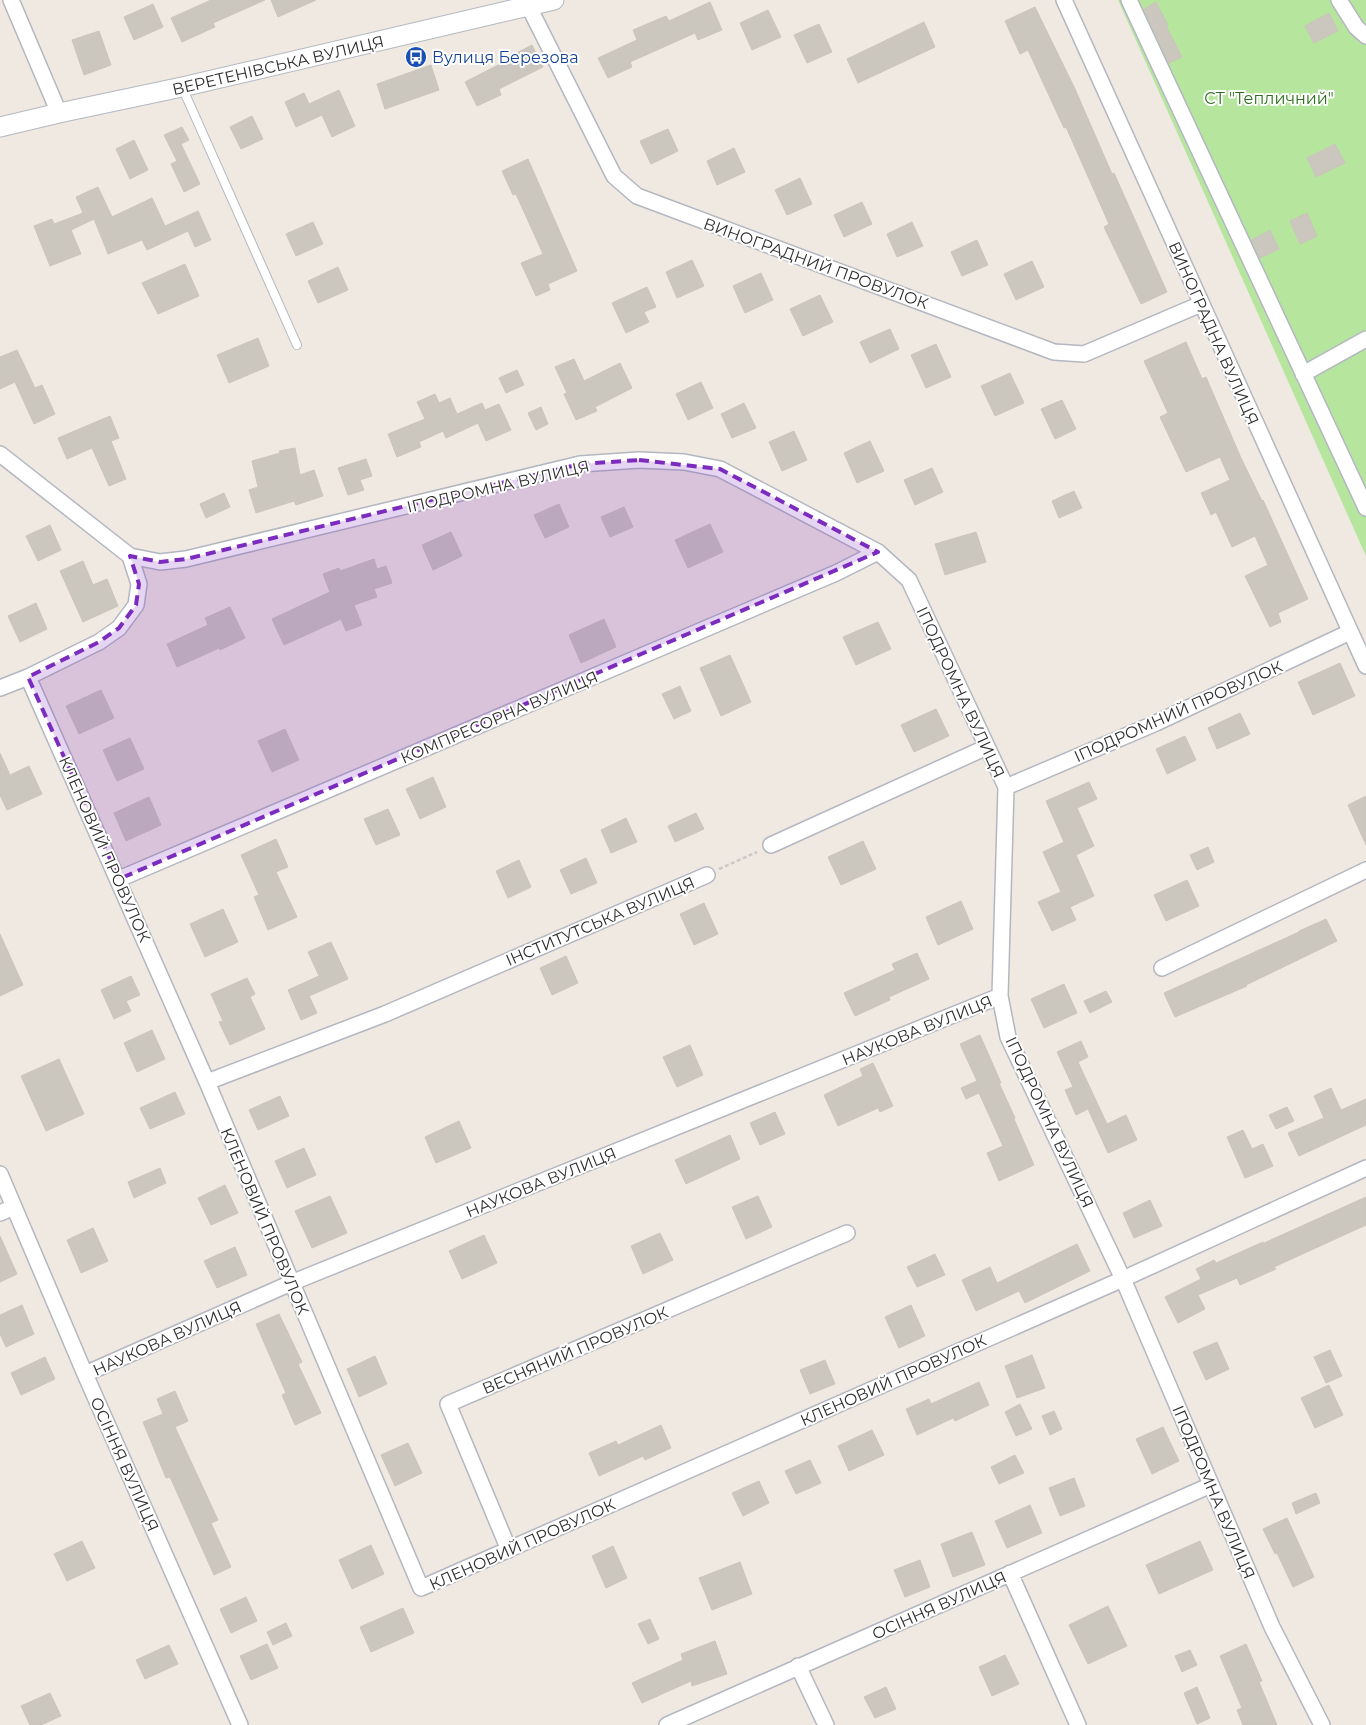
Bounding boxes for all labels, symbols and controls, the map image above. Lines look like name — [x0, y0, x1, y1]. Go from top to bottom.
street label: ВЕРЕТЕНІВСЬКА ВУЛИЦЯ — [170, 32, 386, 99]
bus stop icon: Вулиця Березова — [404, 45, 428, 69]
place label: Вулиця Березова — [432, 48, 579, 67]
park label: СТ "Тепличний" — [1204, 89, 1334, 108]
street label: ВИНОГРАДНИЙ ПРОВУЛОК — [701, 214, 931, 313]
street label: ВИНОГРАДНА ВУЛИЦЯ — [1164, 239, 1263, 428]
street label: ІПОДРОМНА ВУЛИЦЯ — [405, 456, 591, 517]
street label: ІПОДРОМНА ВУЛИЦЯ — [912, 604, 1009, 781]
street label: ІПОДРОМНИЙ ПРОВУЛОК — [1071, 657, 1285, 766]
street label: КОМПРЕСОРНА ВУЛИЦЯ — [398, 667, 601, 768]
street label: КЛЕНОВИЙ ПРОВУЛОК — [55, 753, 154, 945]
street label: ІНСТИТУТСЬКА ВУЛИЦЯ — [503, 873, 698, 970]
street label: НАУКОВА ВУЛИЦЯ — [839, 992, 995, 1069]
street label: ІПОДРОМНА ВУЛИЦЯ — [1001, 1034, 1098, 1211]
street label: КЛЕНОВИЙ ПРОВУЛОК — [216, 1125, 313, 1318]
street label: НАУКОВА ВУЛИЦЯ — [463, 1144, 619, 1221]
street label: НАУКОВА ВУЛИЦЯ — [90, 1297, 244, 1380]
street label: ВЕСНЯНИЙ ПРОВУЛОК — [479, 1303, 671, 1398]
street label: КЛЕНОВИЙ ПРОВУЛОК — [797, 1331, 989, 1430]
street label: ОСІННЯ ВУЛИЦЯ — [86, 1394, 163, 1534]
street label: ІПОДРОМНА ВУЛИЦЯ — [1168, 1403, 1259, 1582]
street label: КЛЕНОВИЙ ПРОВУЛОК — [426, 1495, 618, 1594]
street label: ОСІННЯ ВУЛИЦЯ — [869, 1567, 1009, 1644]

